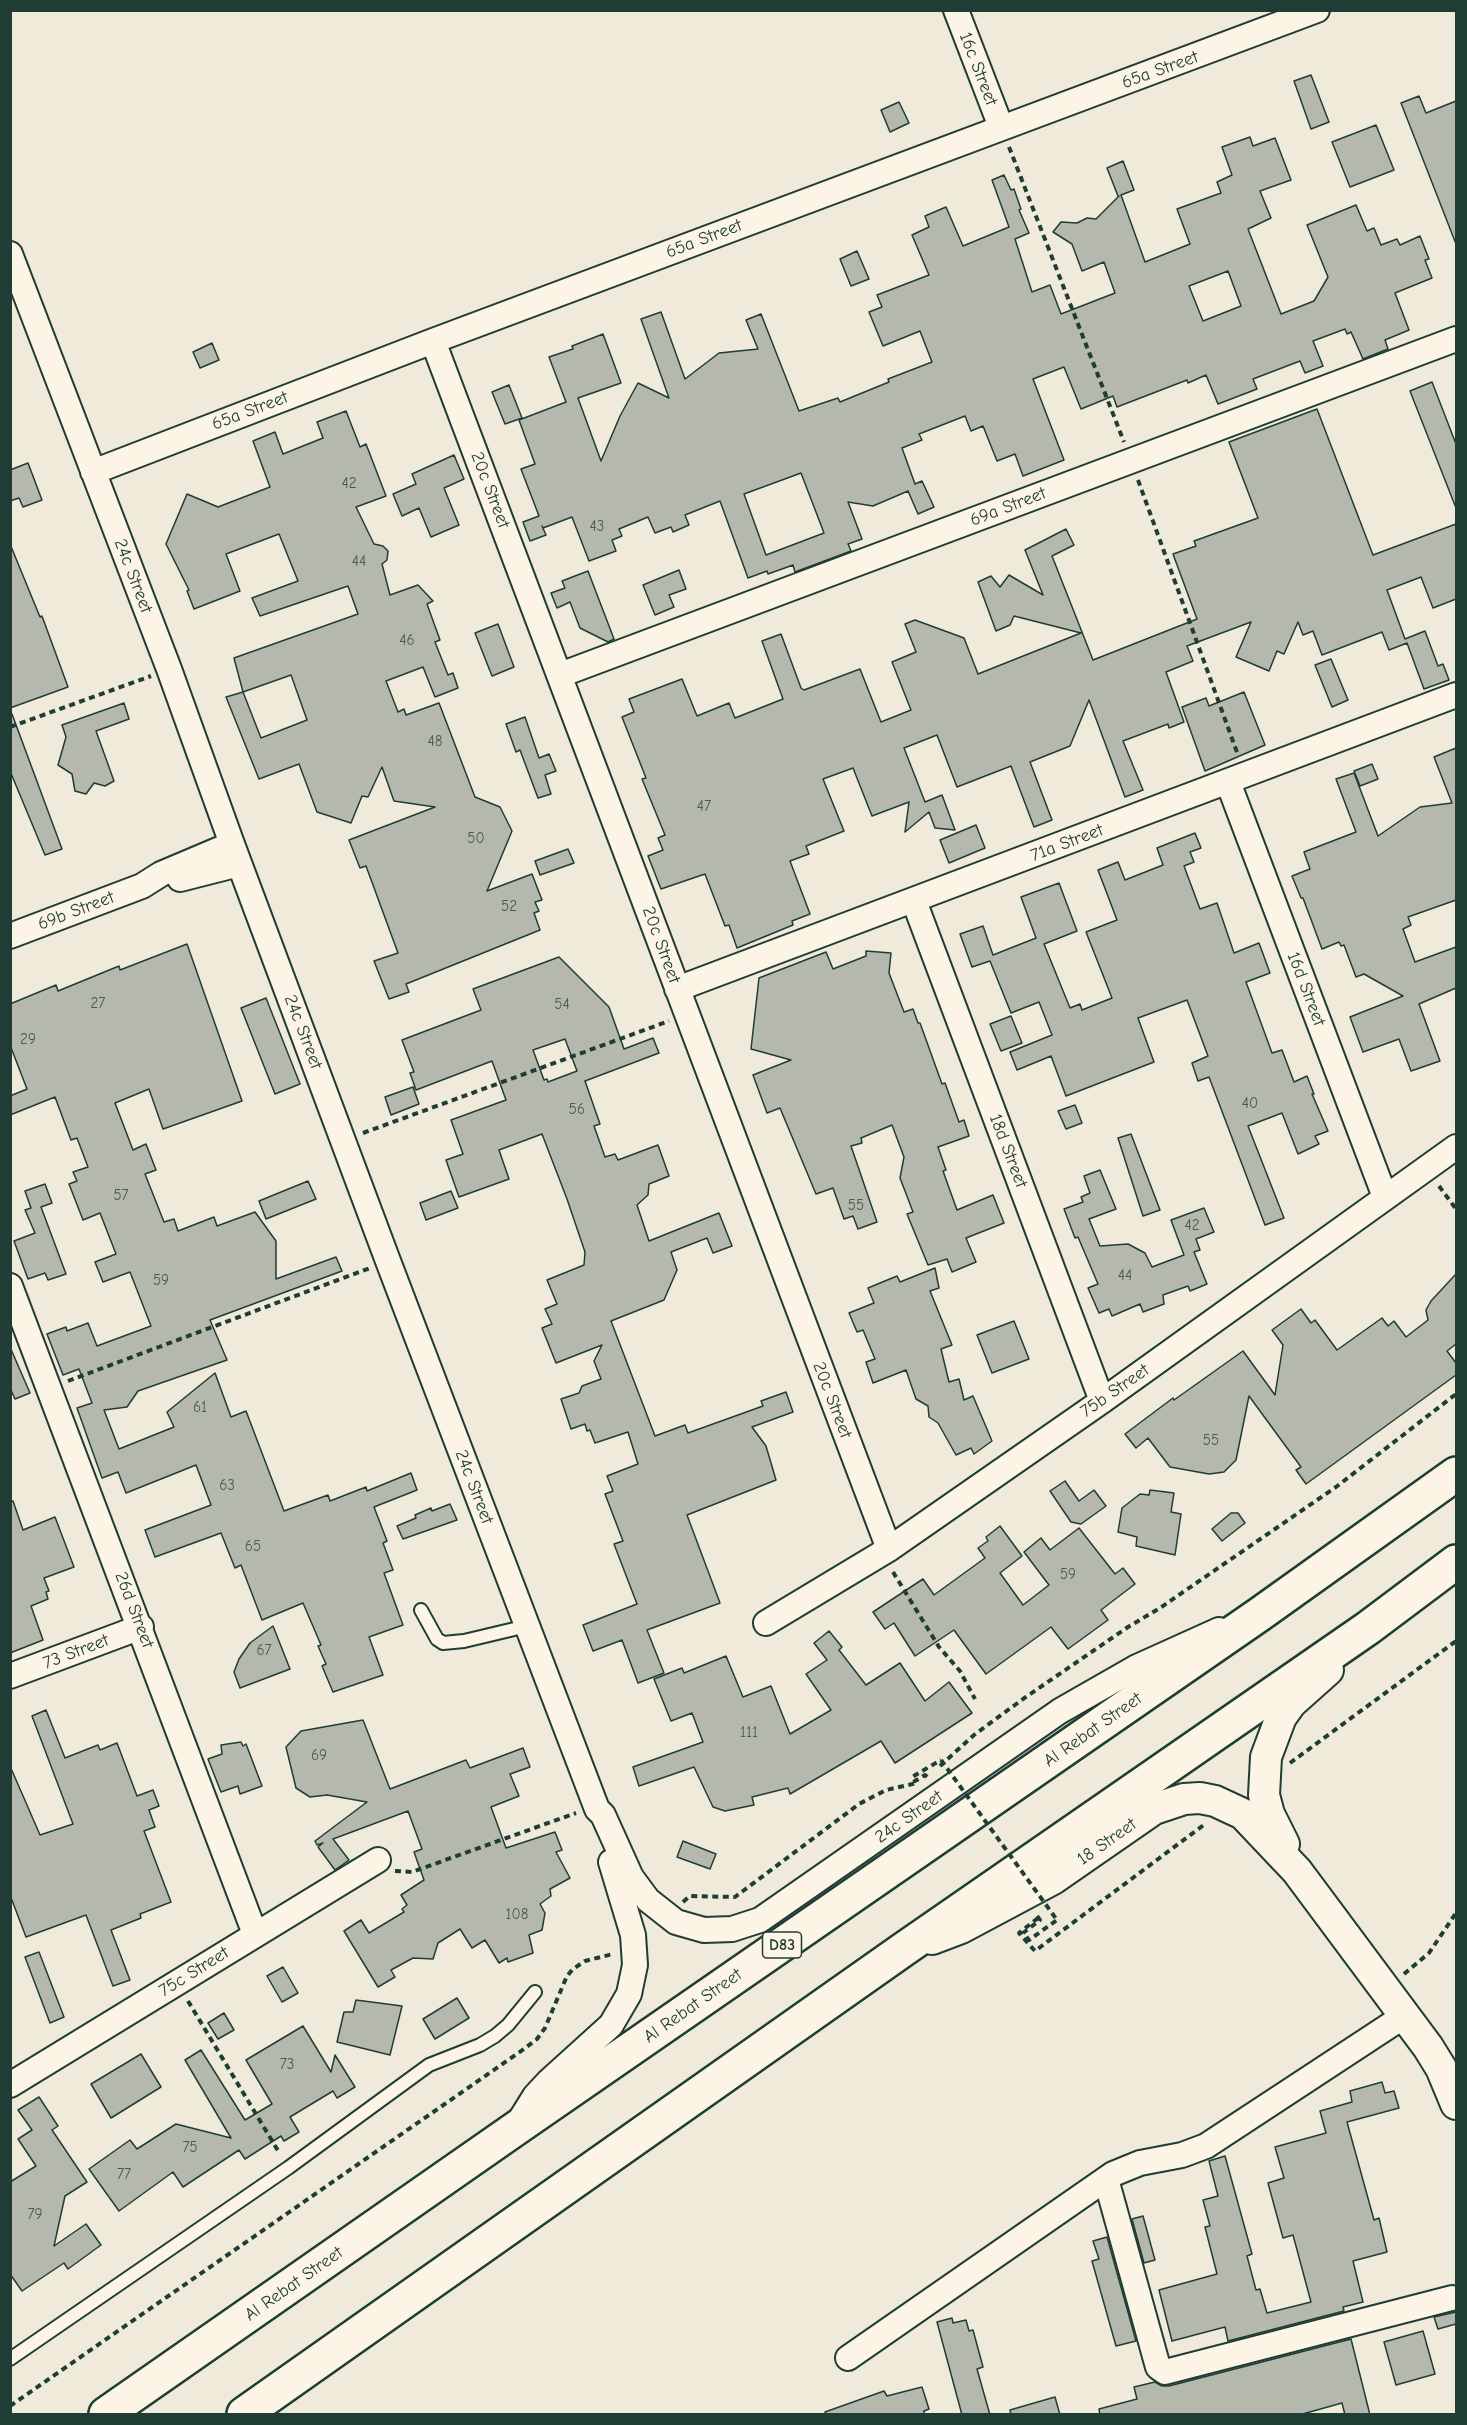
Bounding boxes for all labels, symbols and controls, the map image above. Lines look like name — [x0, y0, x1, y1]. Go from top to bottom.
street label: 16c Street — [954, 29, 1002, 109]
street label: 65a Street — [1119, 46, 1201, 94]
street label: 65a Street — [663, 215, 745, 263]
street label: 65a Street — [209, 387, 291, 435]
street label: 20c Street — [466, 449, 514, 531]
house number: 42 — [341, 475, 357, 493]
street label: 69a Street — [967, 483, 1049, 531]
house number: 43 — [590, 518, 604, 536]
street label: 24c Street — [109, 536, 157, 616]
house number: 44 — [352, 553, 366, 571]
house number: 46 — [399, 632, 415, 650]
house number: 48 — [428, 733, 442, 751]
house number: 47 — [697, 798, 711, 816]
street label: 71a Street — [1028, 819, 1106, 867]
house number: 50 — [467, 830, 485, 848]
street label: 69b Street — [35, 887, 117, 935]
house number: 52 — [501, 898, 517, 916]
street label: 20c Street — [637, 904, 685, 986]
street label: 16d Street — [1282, 949, 1330, 1029]
street label: 24c Street — [279, 992, 327, 1072]
house number: 27 — [91, 995, 105, 1013]
house number: 54 — [554, 996, 570, 1014]
house number: 29 — [20, 1031, 36, 1049]
house number: 40 — [1242, 1095, 1258, 1113]
house number: 56 — [569, 1101, 585, 1119]
street label: 18d Street — [984, 1111, 1032, 1191]
house number: 57 — [113, 1187, 129, 1205]
house number: 55 — [848, 1197, 864, 1215]
house number: 42 — [1184, 1217, 1200, 1235]
house number: 44 — [1118, 1267, 1132, 1285]
house number: 59 — [153, 1272, 169, 1290]
street label: 20c Street — [808, 1359, 856, 1441]
street label: 75b Street — [1076, 1360, 1154, 1422]
house number: 61 — [193, 1399, 207, 1417]
house number: 55 — [1203, 1432, 1219, 1450]
street label: 24c Street — [450, 1447, 498, 1527]
house number: 63 — [219, 1477, 235, 1495]
house number: 65 — [245, 1538, 261, 1556]
house number: 59 — [1060, 1566, 1076, 1584]
street label: 26d Street — [110, 1569, 158, 1651]
street label: 73 Street — [40, 1630, 112, 1674]
house number: 67 — [256, 1642, 272, 1660]
street label: Al Rebat Street — [1040, 1688, 1146, 1772]
house number: 111 — [740, 1724, 758, 1742]
house number: 69 — [311, 1747, 327, 1765]
street label: 24c Street — [871, 1786, 947, 1848]
street label: 18 Street — [1073, 1814, 1141, 1870]
house number: 108 — [506, 1906, 528, 1924]
road number: D83 — [762, 1932, 802, 1958]
street label: 75c Street — [155, 1942, 233, 2002]
street label: Al Rebat Street — [640, 1964, 746, 2048]
house number: 73 — [280, 2056, 294, 2074]
house number: 75 — [182, 2139, 198, 2157]
house number: 77 — [117, 2166, 131, 2184]
house number: 79 — [27, 2206, 43, 2224]
street label: Al Rebat Street — [241, 2242, 347, 2326]

